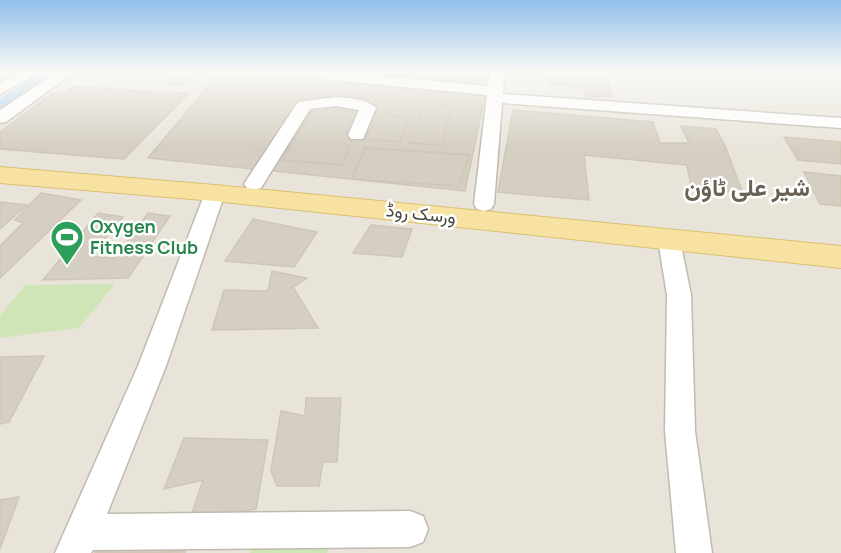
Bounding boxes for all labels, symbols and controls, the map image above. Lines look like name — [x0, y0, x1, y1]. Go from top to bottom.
district label: شیر علی ٹاؤن — [684, 170, 810, 203]
street label: ورسک روڈ — [385, 197, 457, 229]
place label: Oxygen Fitness Club — [90, 214, 198, 259]
sports icon: Oxygen Fitness Club — [49, 219, 85, 266]

